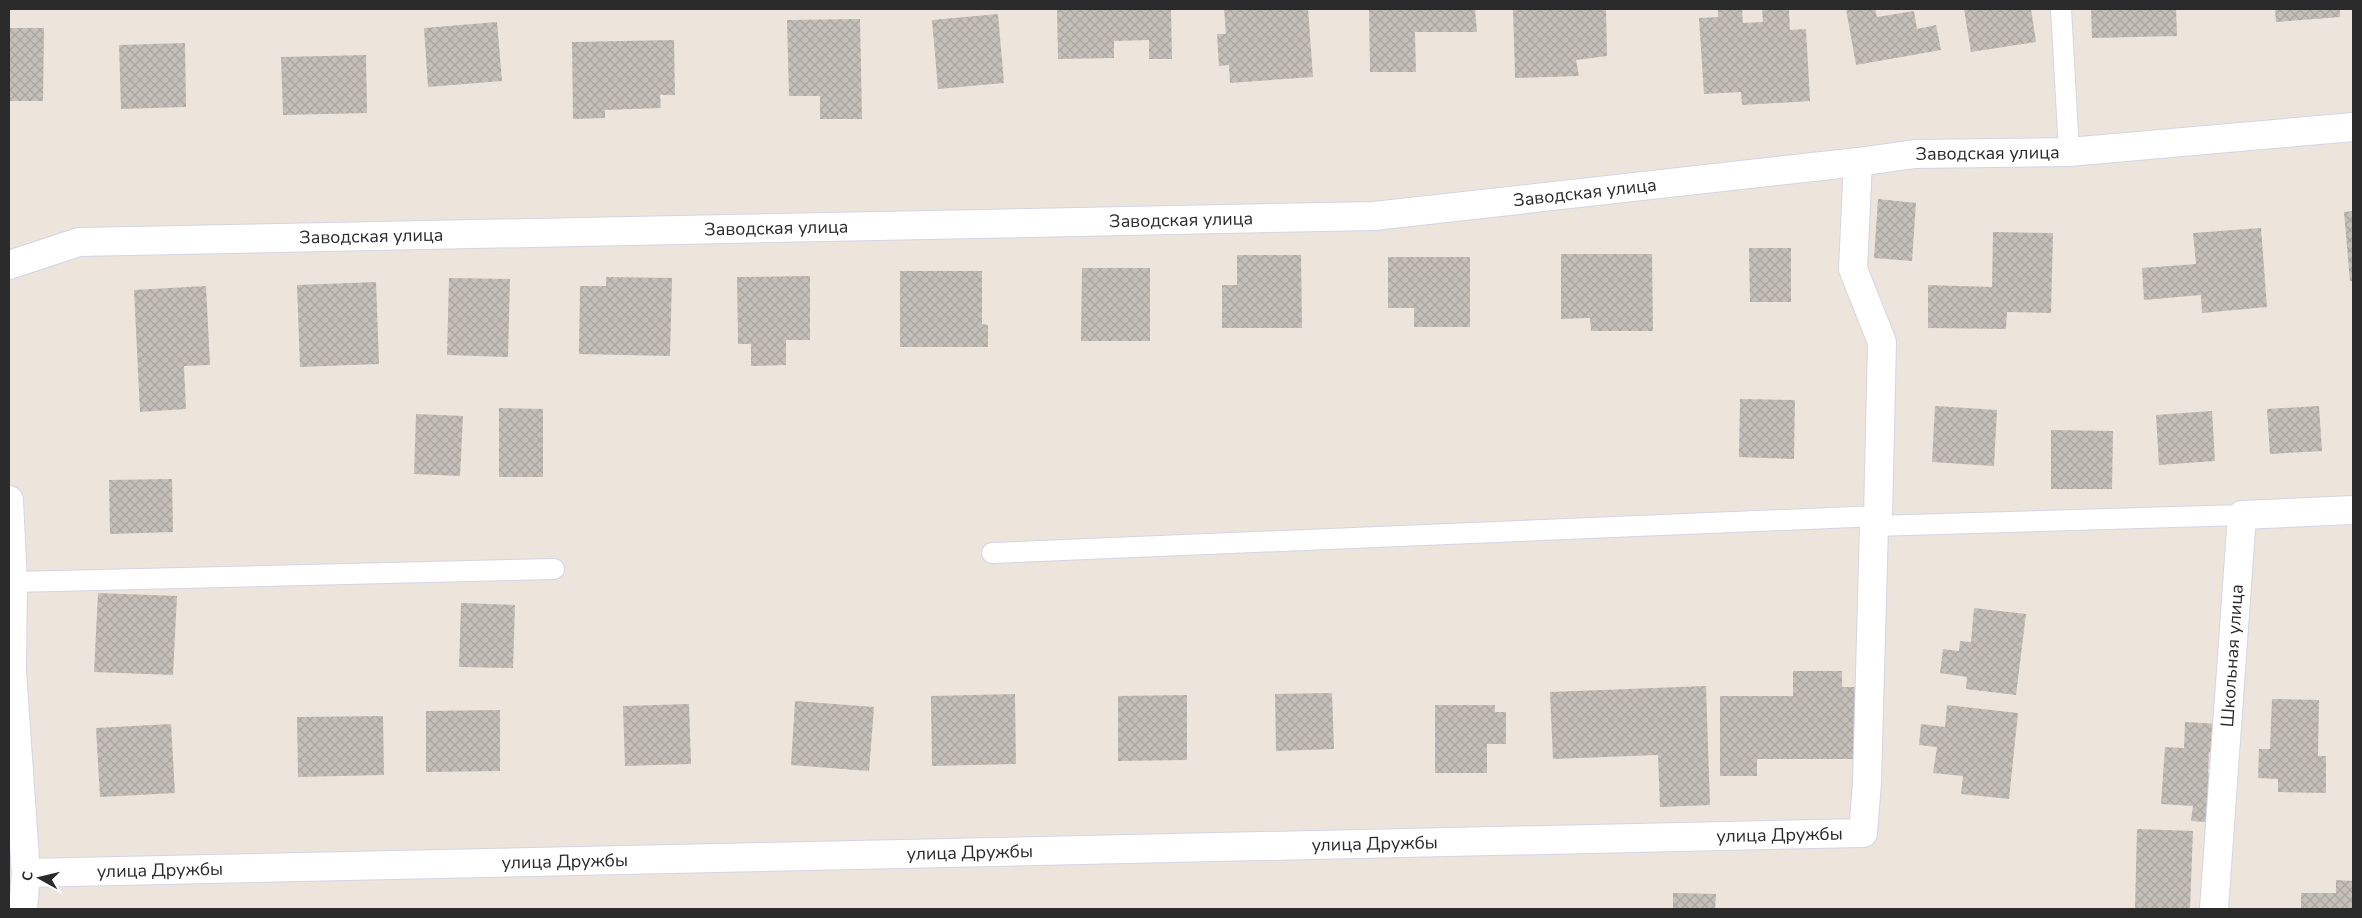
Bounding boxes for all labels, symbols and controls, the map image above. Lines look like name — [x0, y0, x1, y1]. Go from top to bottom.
street label: Заводская улица — [1915, 140, 2060, 166]
street label: Заводская улица — [1512, 173, 1658, 212]
street label: Заводская улица — [1109, 206, 1253, 233]
street label: Заводская улица — [704, 215, 849, 241]
street label: Заводская улица — [299, 223, 444, 250]
street label: Школьная улица — [2215, 583, 2249, 728]
street label: улица Дружбы — [1716, 821, 1843, 848]
street label: улица Дружбы — [1311, 830, 1438, 857]
street label: улица Дружбы — [906, 839, 1033, 866]
street label: улица Дружбы — [501, 848, 628, 875]
north arrow — [15, 853, 65, 903]
street label: улица Дружбы — [97, 857, 223, 883]
text: С — [18, 870, 38, 882]

